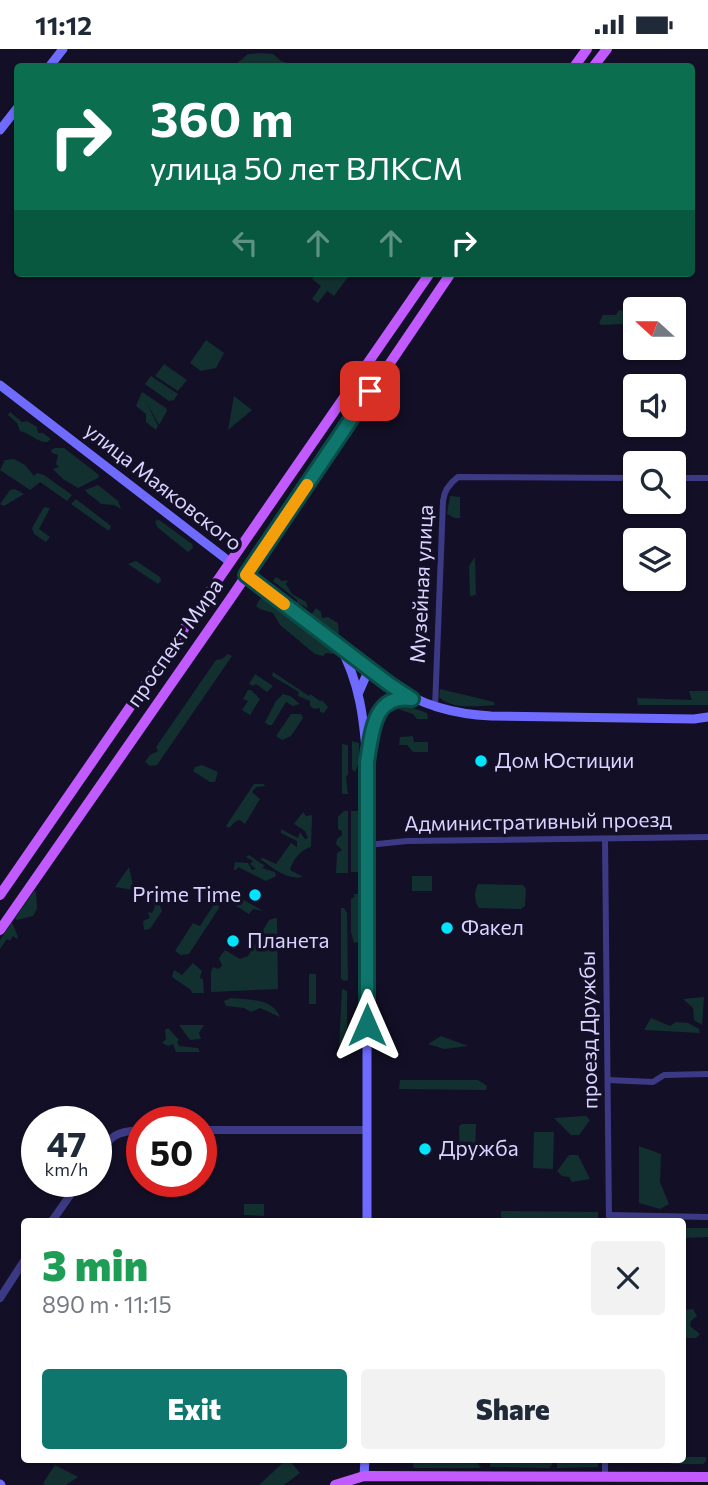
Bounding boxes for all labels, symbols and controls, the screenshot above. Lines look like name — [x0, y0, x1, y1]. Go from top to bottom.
text: 11:12 — [35, 9, 92, 40]
text: 360 m — [150, 87, 293, 147]
icon: right — [35, 91, 126, 182]
text: улица 50 лет ВЛКСМ — [150, 147, 463, 187]
icon: left — [226, 224, 264, 262]
icon: ahead — [299, 224, 337, 262]
icon: ahead — [372, 224, 410, 262]
icon: right — [445, 224, 483, 262]
north arrow — [623, 297, 686, 361]
map controls — [623, 297, 686, 591]
pin — [340, 361, 400, 421]
icon: arrive — [351, 372, 389, 410]
button: sound — [623, 374, 686, 437]
street label: улица Маяковского — [80, 417, 248, 555]
button: search — [623, 451, 686, 514]
street label: Музейная улица — [404, 504, 437, 664]
button: layers — [623, 528, 686, 591]
street label: проспект Мира — [120, 573, 227, 711]
place label: Дом Юстиции — [495, 747, 634, 772]
marker: Дом Юстиции — [473, 753, 489, 769]
street label: Административный проезд — [404, 806, 672, 835]
place label: Prime Time — [132, 881, 241, 906]
marker: Prime Time — [247, 887, 263, 903]
place label: Факел — [461, 914, 524, 939]
marker: Факел — [439, 920, 455, 936]
place label: Планета — [247, 927, 330, 952]
marker: Планета — [225, 933, 241, 949]
street label: проезд Дружбы — [574, 951, 601, 1109]
position arrow — [330, 988, 404, 1062]
speed limit sign: 50 — [126, 1106, 217, 1197]
text: 47 — [46, 1121, 87, 1164]
place label: Дружба — [439, 1135, 519, 1160]
marker: Дружба — [417, 1141, 433, 1157]
text: km/h — [45, 1158, 88, 1180]
text: 3 min — [42, 1238, 148, 1290]
button: close — [591, 1241, 665, 1315]
text: 890 m · 11:15 — [42, 1290, 172, 1318]
button: Exit — [42, 1369, 347, 1449]
button: Share — [361, 1369, 665, 1449]

